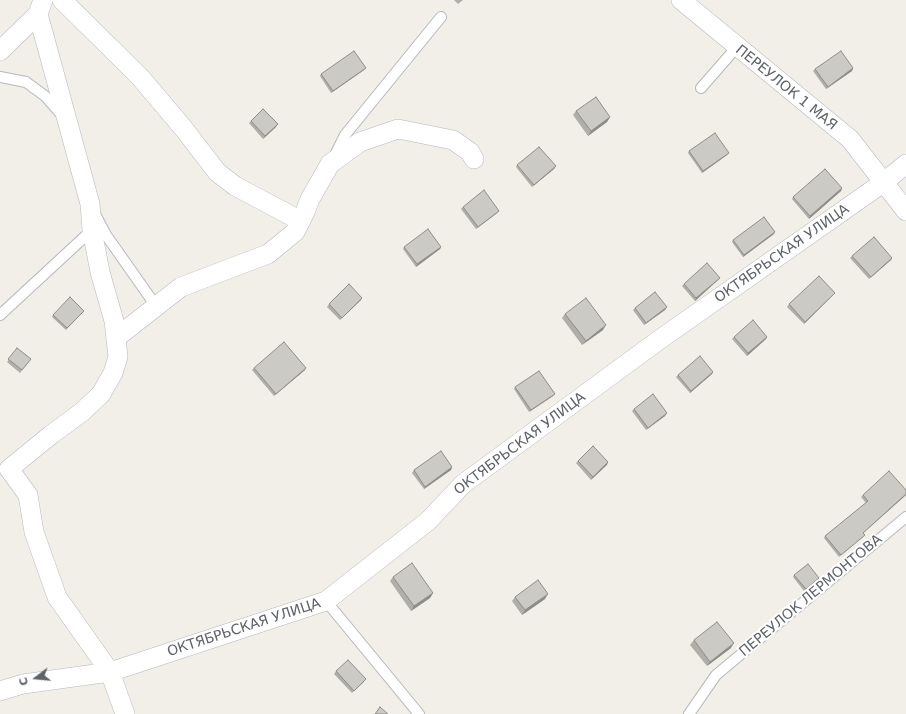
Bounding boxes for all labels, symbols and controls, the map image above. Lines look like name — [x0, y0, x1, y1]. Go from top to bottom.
street label: ПЕРЕУЛОК 1 МАЯ — [732, 42, 840, 134]
street label: ОКТЯБРЬСКАЯ УЛИЦА — [712, 201, 852, 307]
street label: ОКТЯБРЬСКАЯ УЛИЦА — [451, 389, 589, 499]
street label: ПЕРЕУЛОК ЛЕРМОНТОВА — [736, 531, 886, 661]
street label: ОКТЯБРЬСКАЯ УЛИЦА — [165, 595, 323, 661]
north arrow — [16, 658, 56, 698]
text: С — [17, 676, 31, 687]

